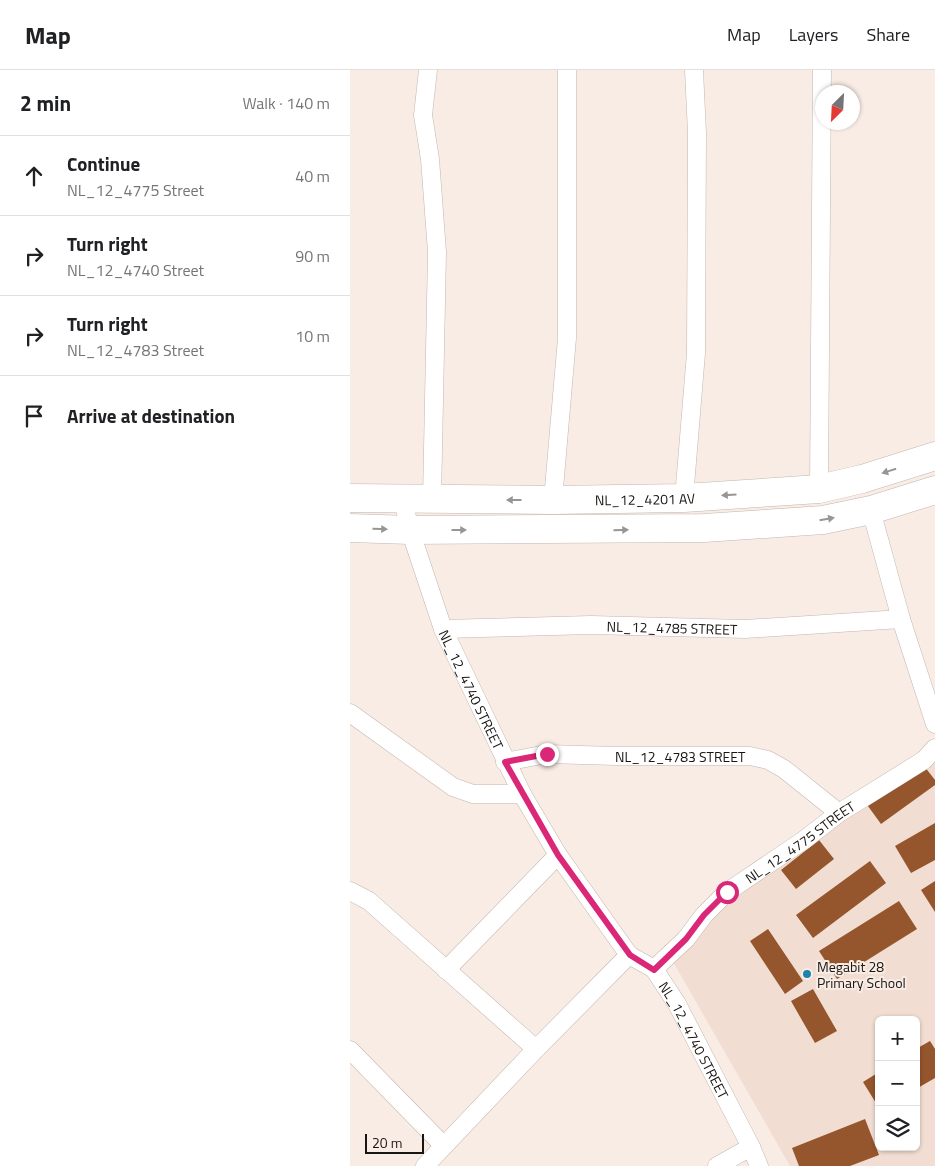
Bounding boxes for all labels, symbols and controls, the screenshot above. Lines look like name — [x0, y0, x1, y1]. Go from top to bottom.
text: Map — [25, 17, 71, 53]
text: Map — [727, 21, 761, 48]
text: Layers — [789, 21, 838, 48]
text: Share — [866, 21, 910, 48]
north arrow — [815, 85, 860, 130]
text: 2 min — [20, 87, 71, 119]
text: Walk · 140 m — [242, 91, 330, 115]
text: Continue — [67, 149, 140, 178]
icon: ahead — [20, 162, 48, 190]
text: 40 m — [295, 164, 330, 188]
text: NL_12_4775 Street — [67, 178, 204, 202]
text: Turn right — [67, 229, 148, 258]
icon: right — [20, 242, 48, 270]
text: 90 m — [295, 244, 330, 268]
text: NL_12_4740 Street — [67, 258, 204, 282]
text: Turn right — [67, 309, 148, 338]
icon: right — [20, 322, 48, 350]
text: 10 m — [295, 324, 330, 348]
text: NL_12_4783 Street — [67, 338, 204, 362]
text: Arrive at destination — [67, 401, 235, 430]
icon: arrive — [20, 402, 48, 430]
one-way arrow — [881, 467, 896, 475]
street label: NL_12_4201 AV — [595, 487, 696, 510]
one-way arrow — [720, 491, 736, 499]
one-way arrow — [505, 496, 521, 504]
one-way arrow — [819, 514, 835, 522]
one-way arrow — [372, 525, 388, 533]
one-way arrow — [451, 526, 467, 534]
one-way arrow — [614, 526, 630, 534]
street label: NL_12_4785 STREET — [606, 615, 738, 639]
street label: NL_12_4740 STREET — [434, 626, 510, 753]
route end — [536, 743, 559, 766]
street label: NL_12_4783 STREET — [615, 746, 746, 767]
street label: NL_12_4775 STREET — [740, 795, 859, 888]
route start — [716, 881, 739, 904]
place label: Megabit 28 Primary School — [817, 956, 906, 993]
marker: Megabit 28 Primary School — [801, 968, 813, 980]
street label: NL_12_4740 STREET — [654, 977, 735, 1103]
map controls — [875, 1016, 920, 1151]
button: + — [875, 1016, 920, 1061]
button: − — [875, 1061, 920, 1106]
button: layers — [875, 1106, 920, 1151]
scale bar — [365, 1131, 424, 1154]
text: 20 m — [372, 1132, 402, 1153]

